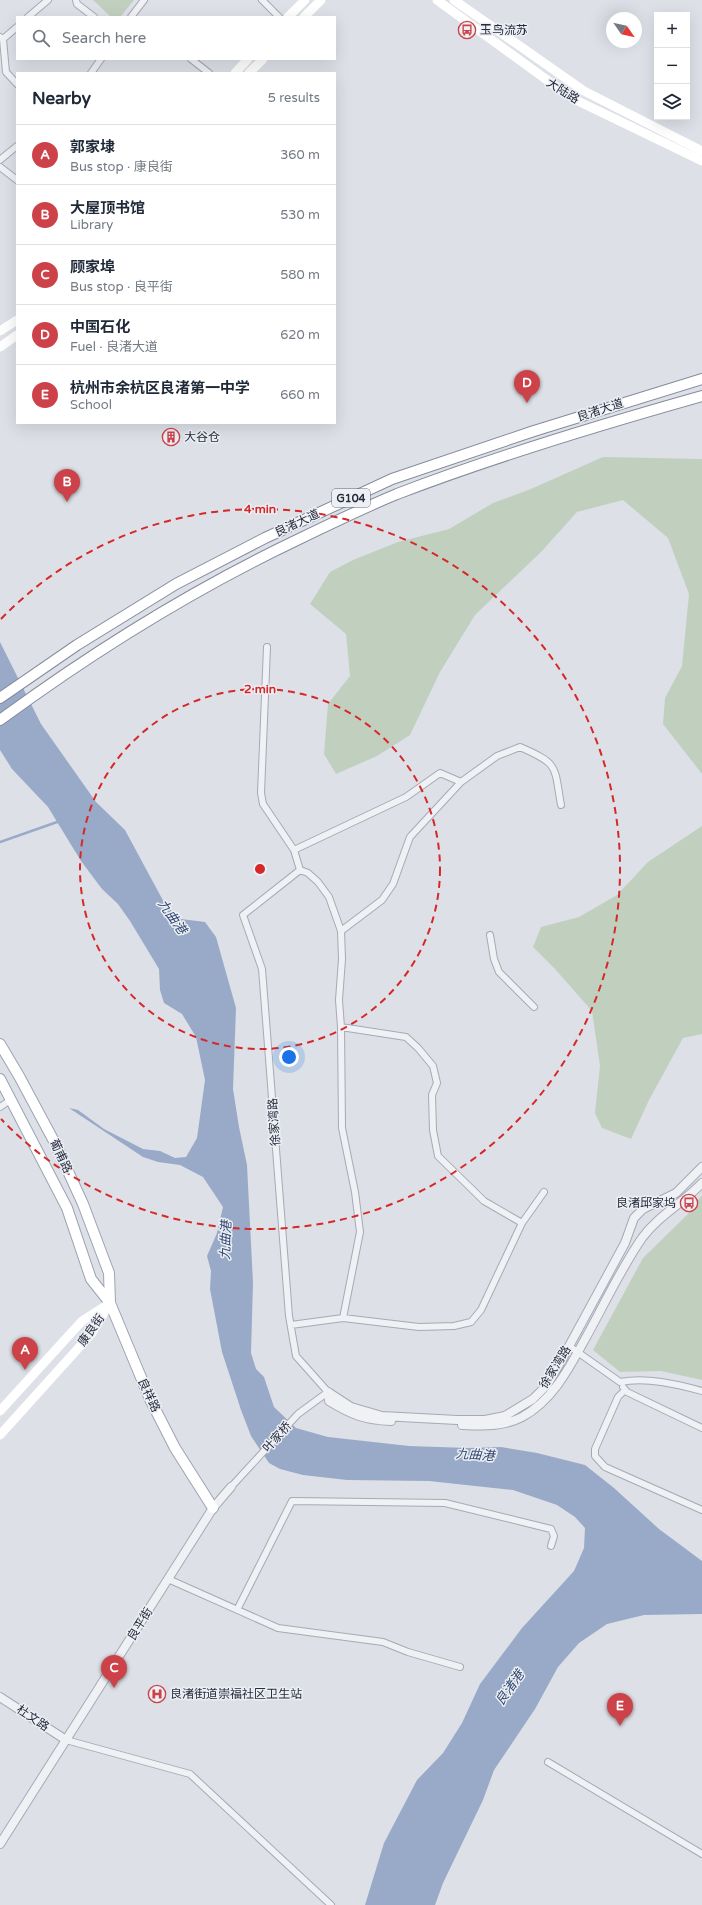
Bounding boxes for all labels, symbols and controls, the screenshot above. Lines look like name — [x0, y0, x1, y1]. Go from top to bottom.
north arrow — [606, 12, 642, 48]
map controls — [654, 12, 690, 120]
button: + — [654, 12, 690, 48]
search box — [16, 16, 336, 60]
bus stop icon: 玉鸟流苏 — [457, 20, 477, 40]
place label: 玉鸟流苏 — [480, 23, 528, 37]
icon: search — [30, 27, 52, 49]
text: Search here — [62, 29, 146, 47]
button: − — [654, 48, 690, 84]
street label: 大陆路 — [544, 76, 582, 106]
button: layers — [654, 84, 690, 120]
text: Nearby — [32, 88, 91, 109]
text: 5 results — [268, 90, 320, 106]
text: 郭家埭 — [70, 138, 115, 156]
text: A — [40, 147, 50, 163]
text: 360 m — [280, 147, 320, 163]
text: Bus stop · 康良街 — [70, 159, 173, 175]
text: 大屋顶书馆 — [70, 199, 145, 217]
text: B — [40, 207, 50, 223]
text: 530 m — [280, 207, 320, 223]
text: Library — [70, 217, 113, 233]
text: 顾家埠 — [70, 258, 115, 276]
text: C — [40, 267, 50, 283]
text: 580 m — [280, 267, 320, 283]
text: Bus stop · 良平街 — [70, 279, 173, 295]
text: 中国石化 — [70, 318, 130, 336]
text: D — [40, 327, 50, 343]
text: 620 m — [280, 327, 320, 343]
text: Fuel · 良渚大道 — [70, 339, 158, 355]
pin: D — [514, 370, 540, 403]
text: 杭州市余杭区良渚第一中学 — [70, 379, 250, 397]
text: E — [41, 387, 49, 403]
text: 660 m — [280, 387, 320, 403]
street label: 良渚大道 — [575, 396, 625, 424]
text: School — [70, 397, 112, 413]
building icon: 大谷仓 — [161, 427, 181, 447]
place label: 大谷仓 — [184, 430, 220, 444]
pin: B — [54, 469, 80, 502]
road number: G104 — [332, 489, 370, 507]
text: 4 min — [244, 502, 276, 516]
street label: 良渚大道 — [272, 507, 322, 539]
text: 2 min — [244, 682, 276, 696]
centre of rings — [253, 862, 267, 876]
water label: 九曲港 — [154, 896, 191, 939]
your location — [279, 1047, 299, 1067]
street label: 徐家湾路 — [265, 1098, 283, 1146]
street label: 葡甫路 — [47, 1137, 75, 1175]
bus stop icon: 良渚邱家坞 — [679, 1193, 699, 1213]
place label: 良渚邱家坞 — [616, 1196, 676, 1210]
water label: 九曲港 — [217, 1218, 235, 1260]
street label: 康良街 — [75, 1311, 107, 1349]
pin: A — [12, 1337, 38, 1370]
street label: 徐家湾路 — [536, 1343, 574, 1391]
street label: 良祥路 — [135, 1376, 163, 1414]
street label: 叶家桥 — [260, 1419, 294, 1455]
water label: 九曲港 — [455, 1446, 497, 1464]
street label: 良平街 — [125, 1605, 155, 1643]
pin: C — [101, 1655, 127, 1688]
water label: 良渚港 — [492, 1666, 529, 1709]
hospital icon: 良渚街道崇福社区卫生站 — [147, 1684, 167, 1704]
place label: 良渚街道崇福社区卫生站 — [170, 1687, 302, 1701]
pin: E — [607, 1693, 633, 1726]
street label: 杜文路 — [14, 1702, 52, 1734]

